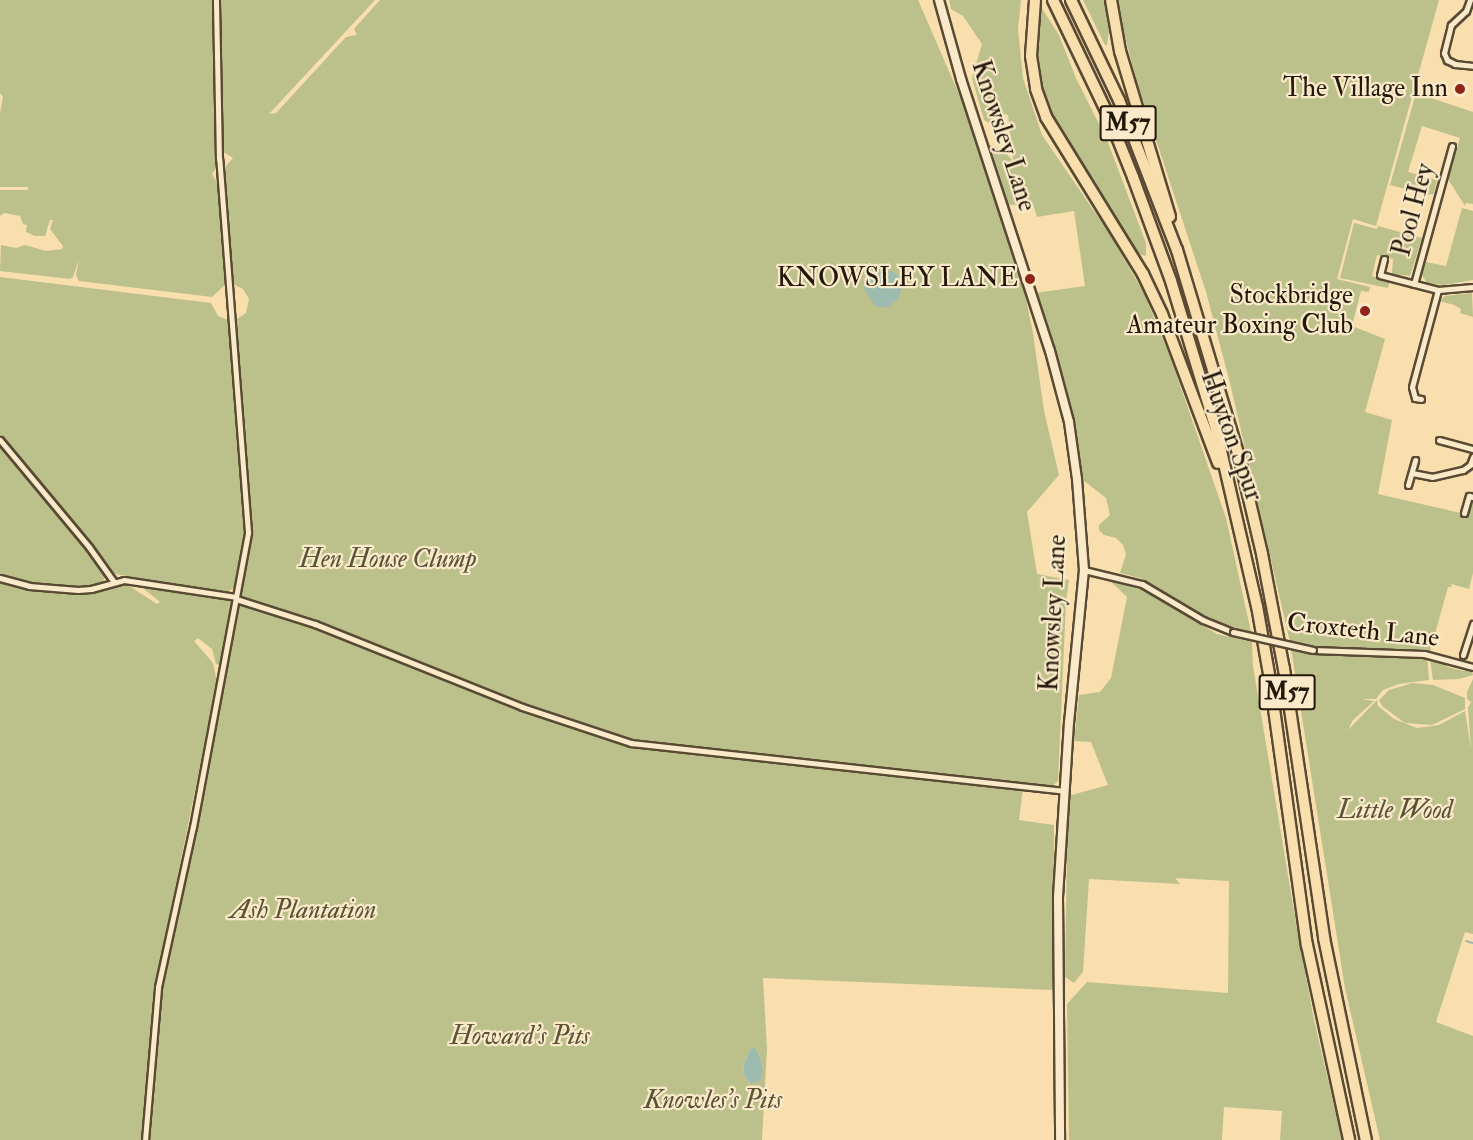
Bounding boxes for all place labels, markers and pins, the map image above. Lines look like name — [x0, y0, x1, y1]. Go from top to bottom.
place label: The Village Inn — [1283, 73, 1448, 105]
marker: The Village Inn — [1453, 82, 1467, 96]
place label: KNOWSLEY LANE — [777, 263, 1018, 295]
marker: KNOWSLEY LANE — [1023, 272, 1037, 286]
place label: Stockbridge Amateur Boxing Club — [1127, 280, 1353, 342]
marker: Stockbridge Amateur Boxing Club — [1358, 304, 1372, 318]

